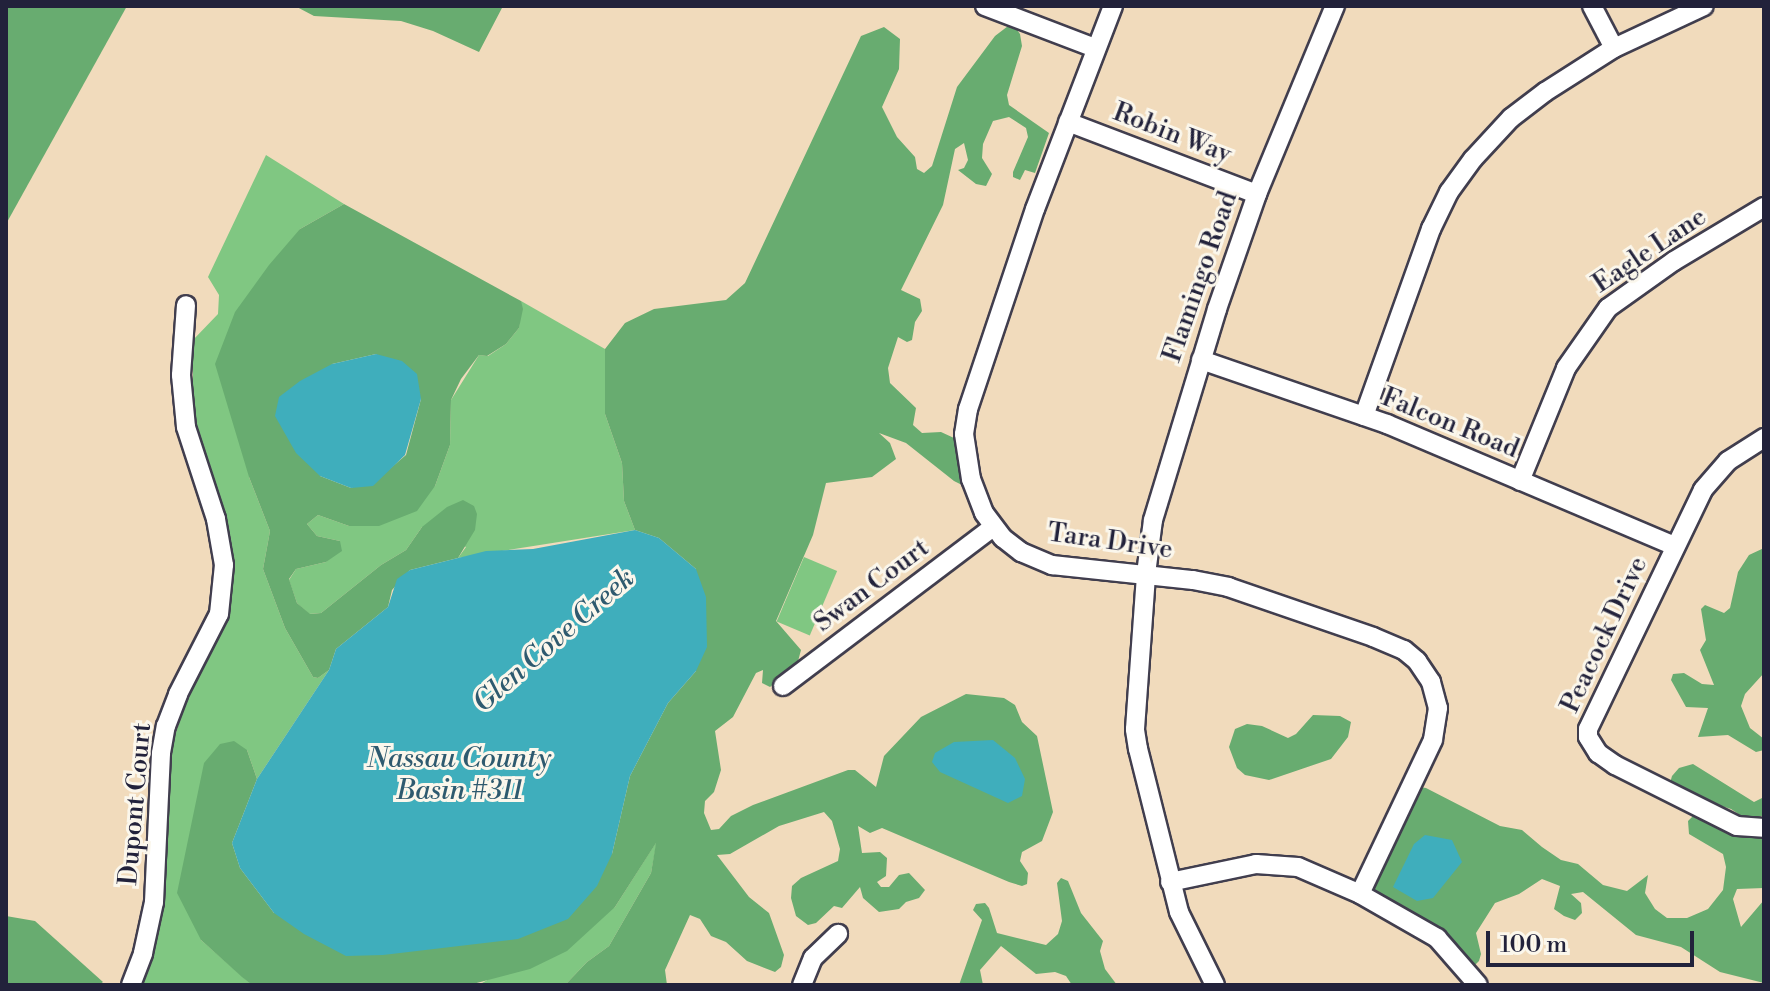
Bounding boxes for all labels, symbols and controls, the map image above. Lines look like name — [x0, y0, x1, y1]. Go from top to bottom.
street label: Robin Way — [1108, 97, 1236, 171]
street label: Flamingo Road — [1157, 188, 1245, 366]
street label: Eagle Lane — [1587, 202, 1713, 300]
street label: Falcon Road — [1377, 382, 1523, 466]
street label: Tara Drive — [1046, 518, 1174, 566]
street label: Swan Court — [809, 533, 935, 639]
street label: Peacock Drive — [1555, 552, 1655, 718]
water label: Glen Cove Creek — [466, 562, 642, 720]
street label: Dupont Court — [113, 721, 159, 887]
water label: Nassau County Basin #311 — [367, 742, 551, 808]
scale bar — [1490, 915, 1698, 965]
text: 100 m — [1500, 930, 1567, 960]

